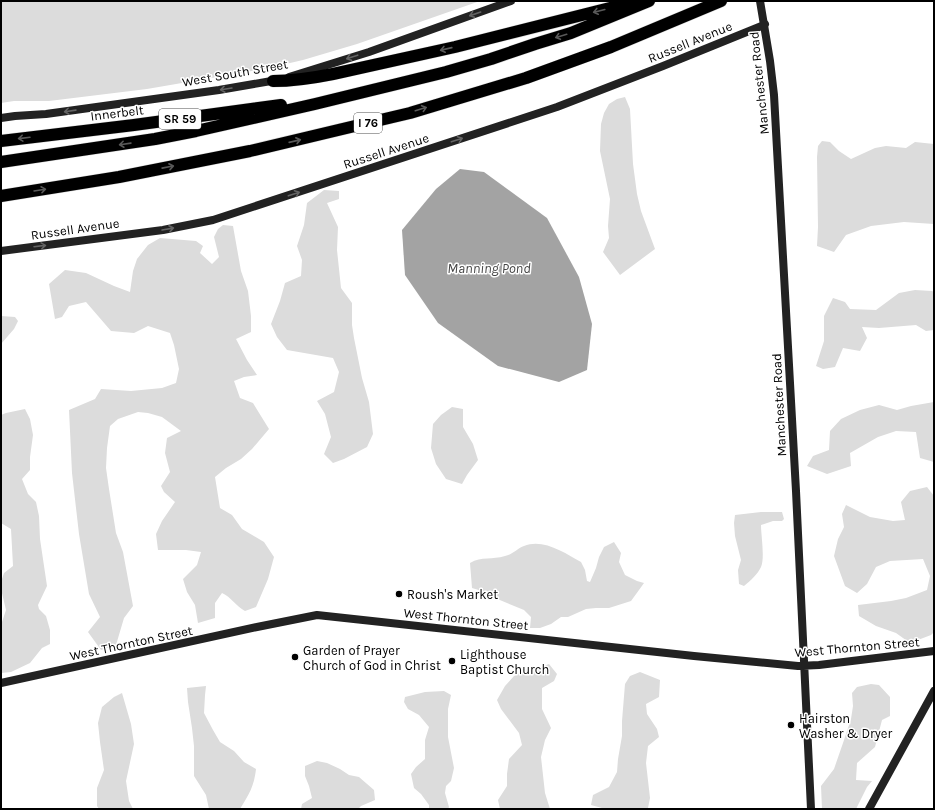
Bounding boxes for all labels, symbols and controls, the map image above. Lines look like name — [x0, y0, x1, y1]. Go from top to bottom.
one-way arrow — [593, 7, 606, 15]
one-way arrow — [468, 11, 481, 18]
street label: Russell Avenue — [646, 18, 735, 66]
street label: Manchester Road — [746, 31, 772, 135]
one-way arrow — [555, 33, 568, 40]
one-way arrow — [440, 46, 453, 54]
one-way arrow — [346, 54, 359, 61]
street label: West South Street — [181, 56, 289, 90]
one-way arrow — [220, 85, 233, 93]
street label: Innerbelt — [89, 102, 145, 124]
one-way arrow — [414, 105, 427, 112]
one-way arrow — [64, 107, 77, 115]
road number: SR 59 — [159, 109, 201, 129]
road number: I 76 — [354, 113, 382, 133]
street label: Russell Avenue — [341, 130, 431, 172]
one-way arrow — [18, 134, 31, 142]
one-way arrow — [288, 136, 301, 144]
one-way arrow — [450, 136, 463, 143]
one-way arrow — [119, 140, 132, 148]
one-way arrow — [161, 163, 174, 171]
one-way arrow — [33, 186, 46, 194]
one-way arrow — [287, 190, 300, 197]
street label: Russell Avenue — [30, 215, 121, 243]
one-way arrow — [162, 224, 175, 232]
one-way arrow — [33, 243, 46, 250]
water label: Manning Pond — [447, 260, 531, 277]
street label: Manchester Road — [769, 353, 789, 457]
place label: Roush's Market — [407, 587, 498, 602]
marker: Roush's Market — [394, 589, 404, 599]
street label: West Thornton Street — [403, 605, 529, 633]
street label: West Thornton Street — [68, 623, 194, 663]
street label: West Thornton Street — [794, 634, 920, 660]
place label: Garden of Prayer Church of God in Christ — [303, 643, 441, 673]
place label: Lighthouse Baptist Church — [460, 647, 549, 677]
marker: Garden of Prayer Church of God in Christ — [290, 652, 300, 662]
marker: Lighthouse Baptist Church — [447, 656, 457, 666]
place label: Hairston Washer & Dryer — [799, 711, 892, 741]
marker: Hairston Washer & Dryer — [786, 720, 796, 730]

